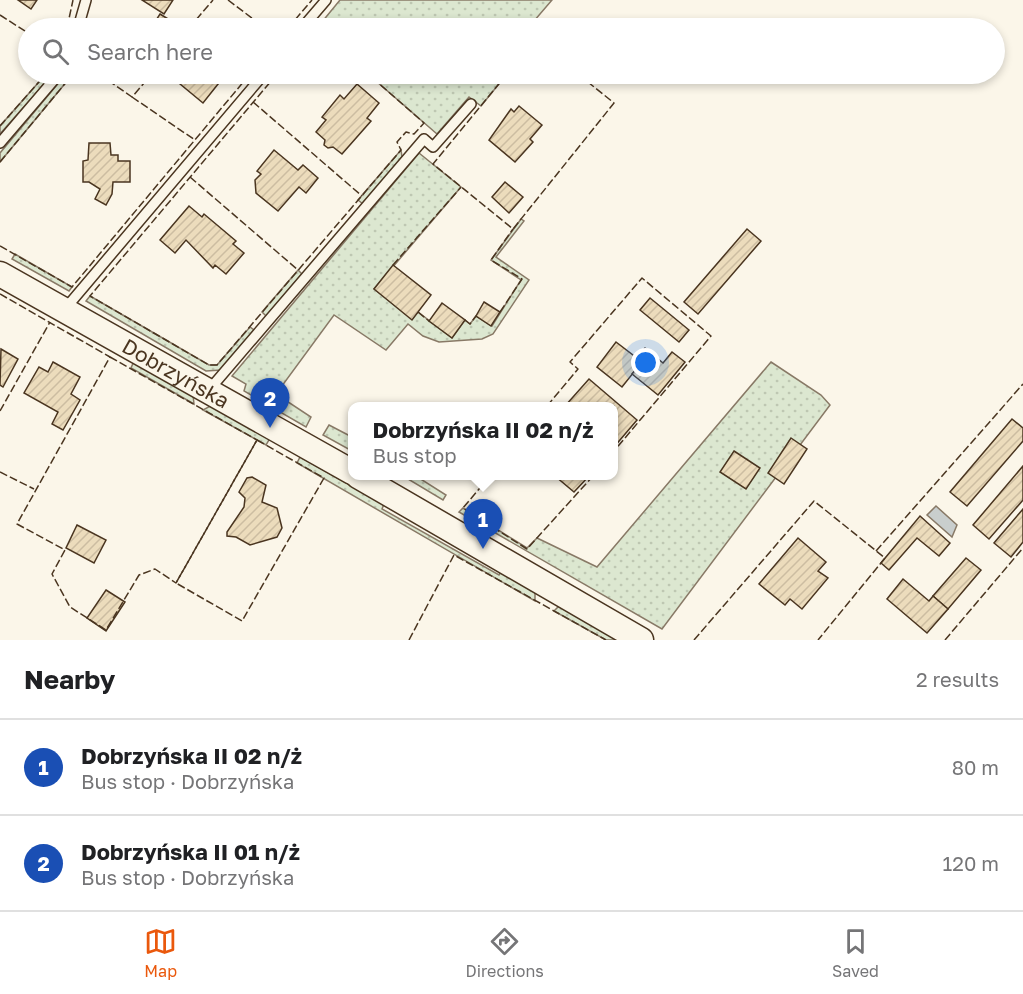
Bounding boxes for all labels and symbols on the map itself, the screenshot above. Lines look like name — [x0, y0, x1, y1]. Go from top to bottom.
street label: Dobrzyńska — [118, 333, 234, 414]
your location — [631, 348, 660, 377]
pin: 2 — [250, 378, 290, 428]
pin: 1 — [464, 500, 502, 549]

